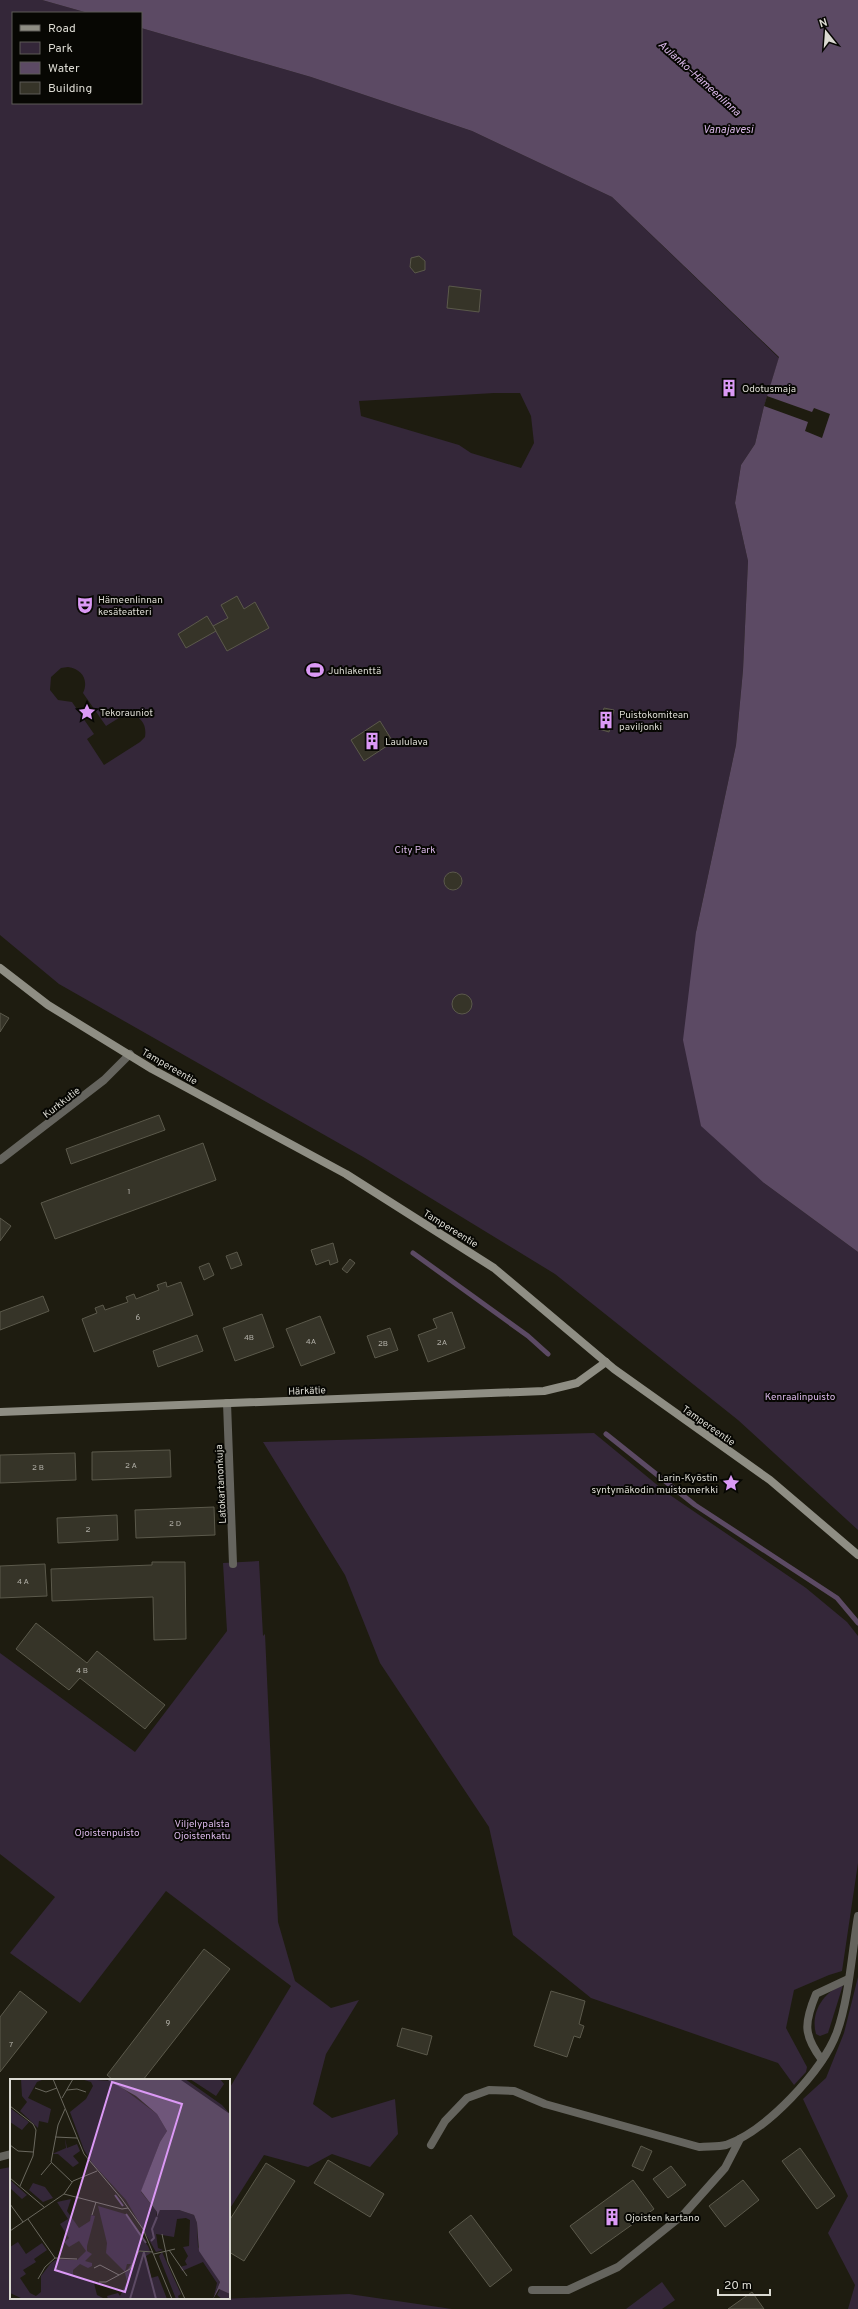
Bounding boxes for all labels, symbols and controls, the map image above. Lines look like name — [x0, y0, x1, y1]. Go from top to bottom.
legend — [12, 12, 142, 104]
north arrow — [806, 12, 846, 52]
text: N — [818, 16, 829, 31]
text: Road — [48, 21, 76, 37]
water label: Aulanko–Hämeenlinna — [655, 38, 744, 120]
text: Park — [48, 41, 73, 57]
text: Water — [48, 61, 80, 77]
text: Building — [48, 81, 92, 97]
water label: Vanajavesi — [703, 123, 755, 137]
building icon: Odotusmaja — [719, 378, 739, 398]
place label: Odotusmaja — [742, 383, 796, 396]
place label: Hämeenlinnan kesäteatteri — [98, 594, 163, 619]
theatre icon: Hämeenlinnan kesäteatteri — [75, 595, 95, 615]
sports icon: Juhlakenttä — [305, 660, 325, 680]
place label: Juhlakenttä — [328, 665, 381, 678]
place icon: Tekorauniot — [77, 702, 97, 722]
place label: Tekorauniot — [100, 707, 153, 720]
place label: Puistokomitean paviljonki — [619, 709, 689, 734]
building icon: Puistokomitean paviljonki — [596, 710, 616, 730]
building icon: Laululava — [362, 731, 382, 751]
place label: Laululava — [385, 736, 428, 749]
park label: City Park — [395, 844, 435, 857]
street label: Tampereentie — [139, 1046, 199, 1088]
street label: Kurkkutie — [41, 1085, 83, 1122]
house number: 1 — [128, 1187, 130, 1197]
street label: Tampereentie — [420, 1207, 480, 1251]
house number: 6 — [136, 1313, 141, 1323]
house number: 4B — [244, 1333, 254, 1343]
house number: 4A — [306, 1337, 317, 1347]
house number: 2A — [437, 1338, 448, 1348]
house number: 2B — [378, 1339, 388, 1349]
street label: Härkätie — [288, 1384, 326, 1399]
park label: Kenraalinpuisto — [765, 1391, 836, 1404]
street label: Tampereentie — [679, 1403, 737, 1449]
street label: Latokartanonkuja — [213, 1444, 230, 1524]
house number: 2 A — [125, 1461, 138, 1471]
house number: 2 B — [32, 1463, 44, 1473]
place label: Larin-Kyöstin syntymäkodin muistomerkki — [591, 1472, 718, 1497]
place icon: Larin-Kyöstin syntymäkodin muistomerkki — [721, 1473, 741, 1493]
house number: 2 D — [169, 1519, 181, 1529]
house number: 2 — [86, 1525, 91, 1535]
house number: 4 A — [17, 1577, 30, 1587]
house number: 4 B — [76, 1666, 88, 1676]
park label: Viljelypalsta Ojoistenkatu — [174, 1818, 230, 1843]
park label: Ojoistenpuisto — [74, 1827, 140, 1840]
house number: 9 — [166, 2018, 171, 2028]
house number: 7 — [9, 2040, 13, 2050]
inset map — [10, 2079, 230, 2299]
building icon: Ojoisten kartano — [602, 2207, 622, 2227]
place label: Ojoisten kartano — [625, 2212, 700, 2225]
scale bar — [718, 2271, 770, 2297]
text: 20 m — [724, 2278, 752, 2294]

